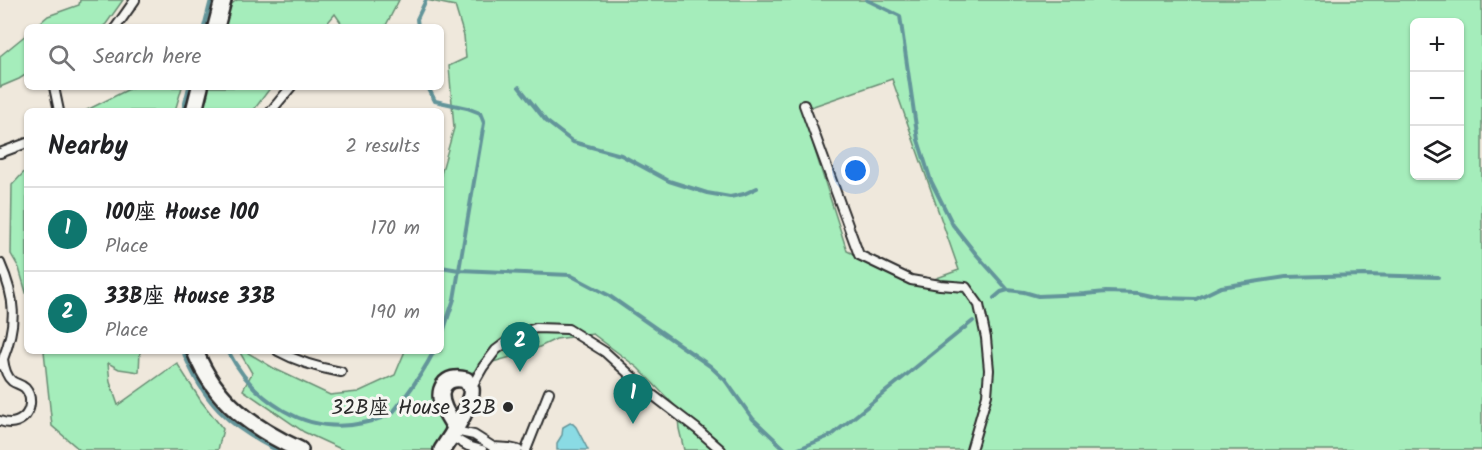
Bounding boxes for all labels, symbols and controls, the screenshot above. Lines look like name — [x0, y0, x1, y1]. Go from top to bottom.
map controls — [1410, 18, 1464, 180]
button: + — [1410, 18, 1464, 72]
search box — [24, 24, 444, 90]
text: Search here — [93, 40, 201, 75]
icon: search — [45, 41, 78, 74]
button: − — [1410, 72, 1464, 126]
text: Nearby — [48, 126, 128, 168]
button: layers — [1410, 126, 1464, 180]
text: 2 results — [345, 131, 420, 163]
your location — [841, 156, 870, 185]
text: 100座 House 100 — [105, 196, 258, 231]
text: 1 — [64, 213, 71, 245]
text: 170 m — [371, 213, 420, 245]
text: Place — [105, 231, 148, 263]
text: 33B座 House 33B — [105, 280, 276, 315]
text: 2 — [62, 297, 73, 329]
text: 190 m — [370, 297, 420, 329]
text: Place — [105, 315, 148, 347]
pin: 2 — [500, 322, 540, 372]
pin: 1 — [614, 374, 652, 424]
place label: 32B座 House 32B — [331, 392, 496, 425]
marker: 32B座 House 32B — [501, 400, 515, 414]

